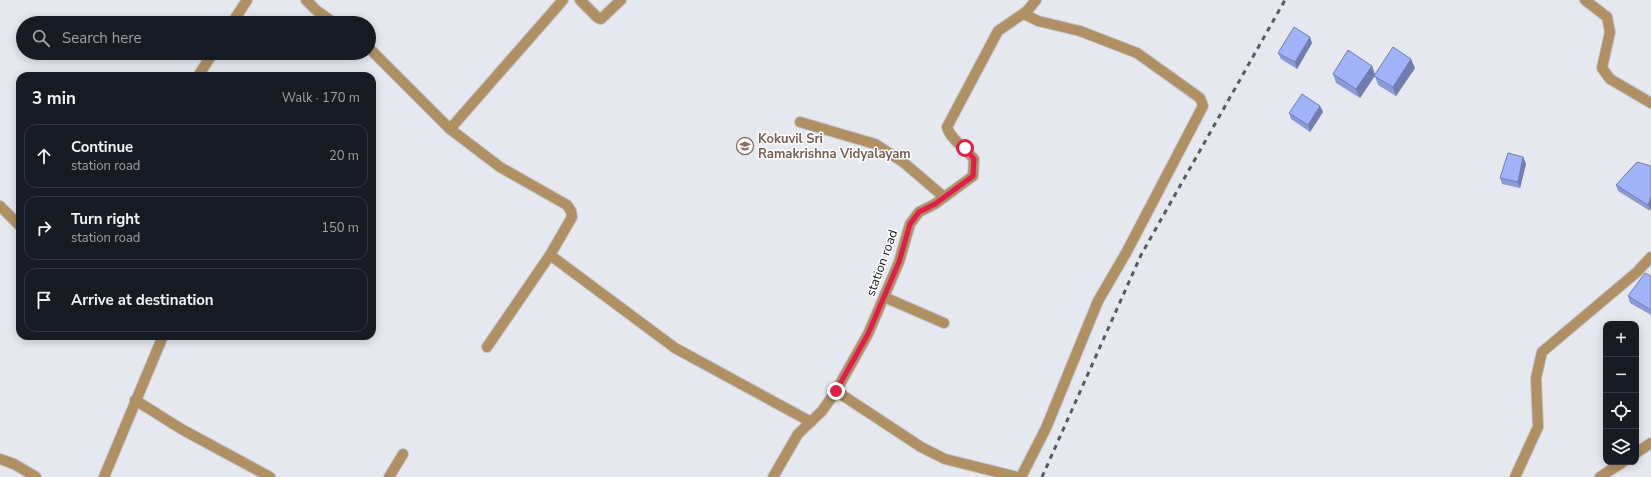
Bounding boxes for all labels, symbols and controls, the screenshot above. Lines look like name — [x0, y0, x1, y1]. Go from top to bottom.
search box — [16, 16, 376, 60]
icon: search — [30, 27, 52, 49]
text: Search here — [62, 28, 142, 48]
text: 3 min — [32, 87, 76, 110]
text: Walk · 170 m — [282, 89, 360, 107]
place label: Kokuvil Sri Ramakrishna Vidyalayam — [758, 130, 911, 163]
school or university icon: Kokuvil Sri Ramakrishna Vidyalayam — [735, 136, 755, 156]
text: Continue — [71, 137, 133, 157]
route start — [956, 139, 974, 157]
icon: ahead — [33, 145, 55, 167]
text: 20 m — [329, 147, 359, 165]
text: station road — [71, 157, 140, 175]
text: Turn right — [71, 209, 140, 229]
icon: right — [33, 217, 55, 239]
text: 150 m — [321, 219, 359, 237]
street label: station road — [862, 227, 902, 299]
text: station road — [71, 229, 140, 247]
icon: arrive — [33, 289, 55, 311]
text: Arrive at destination — [71, 290, 214, 310]
map controls — [1603, 321, 1639, 465]
button: + — [1603, 321, 1639, 357]
button: − — [1603, 357, 1639, 393]
route end — [827, 382, 845, 400]
button: locate — [1603, 393, 1639, 429]
button: layers — [1603, 429, 1639, 465]

